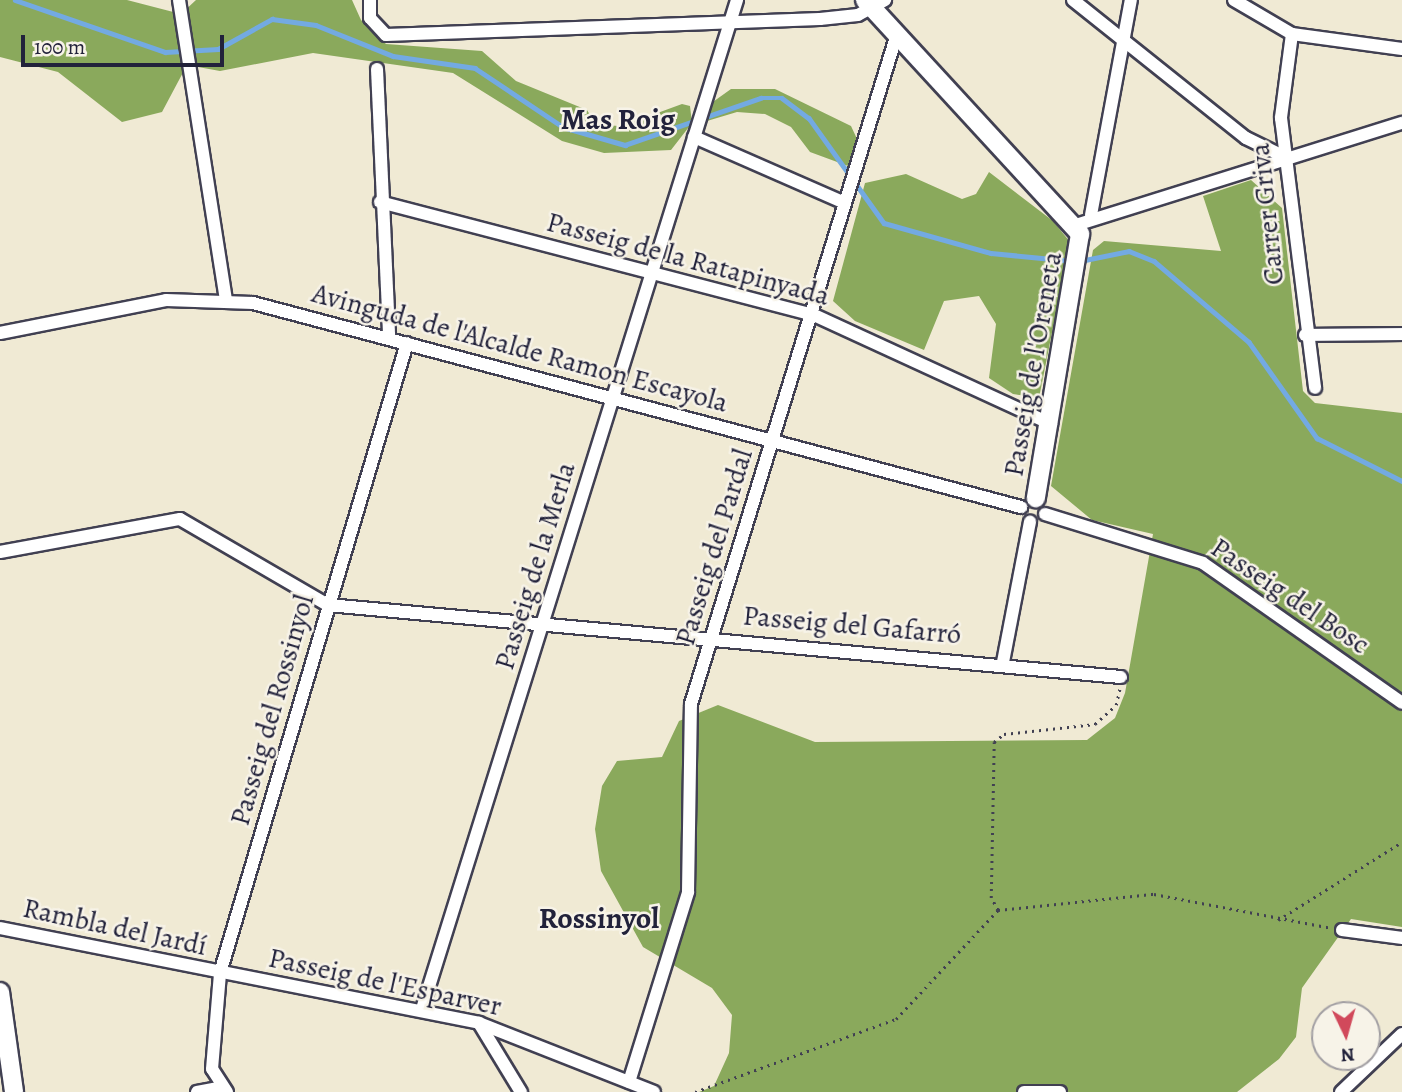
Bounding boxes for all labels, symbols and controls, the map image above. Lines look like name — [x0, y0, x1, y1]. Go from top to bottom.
scale bar — [24, 21, 228, 65]
text: 100 m — [34, 33, 85, 61]
district label: Mas Roig — [561, 101, 675, 137]
street label: Carrer Griva — [1243, 141, 1291, 287]
street label: Passeig de la Ratapinyada — [543, 205, 833, 313]
street label: Passeig de l'Oreneta — [997, 249, 1069, 479]
street label: Avinguda de l'Alcalde Ramon Escayola — [308, 276, 732, 420]
street label: Passeig del Pardal — [668, 445, 760, 649]
street label: Passeig de la Merla — [487, 458, 583, 674]
street label: Passeig del Bosc — [1204, 531, 1376, 661]
street label: Passeig del Rossinyol — [223, 591, 321, 829]
street label: Passeig del Gafarró — [741, 599, 963, 651]
street label: Rambla del Jardí — [20, 891, 210, 963]
district label: Rossinyol — [539, 900, 659, 936]
street label: Passeig de l'Esparver — [265, 941, 505, 1023]
north arrow — [1311, 1001, 1381, 1071]
text: N — [1340, 1041, 1356, 1068]

